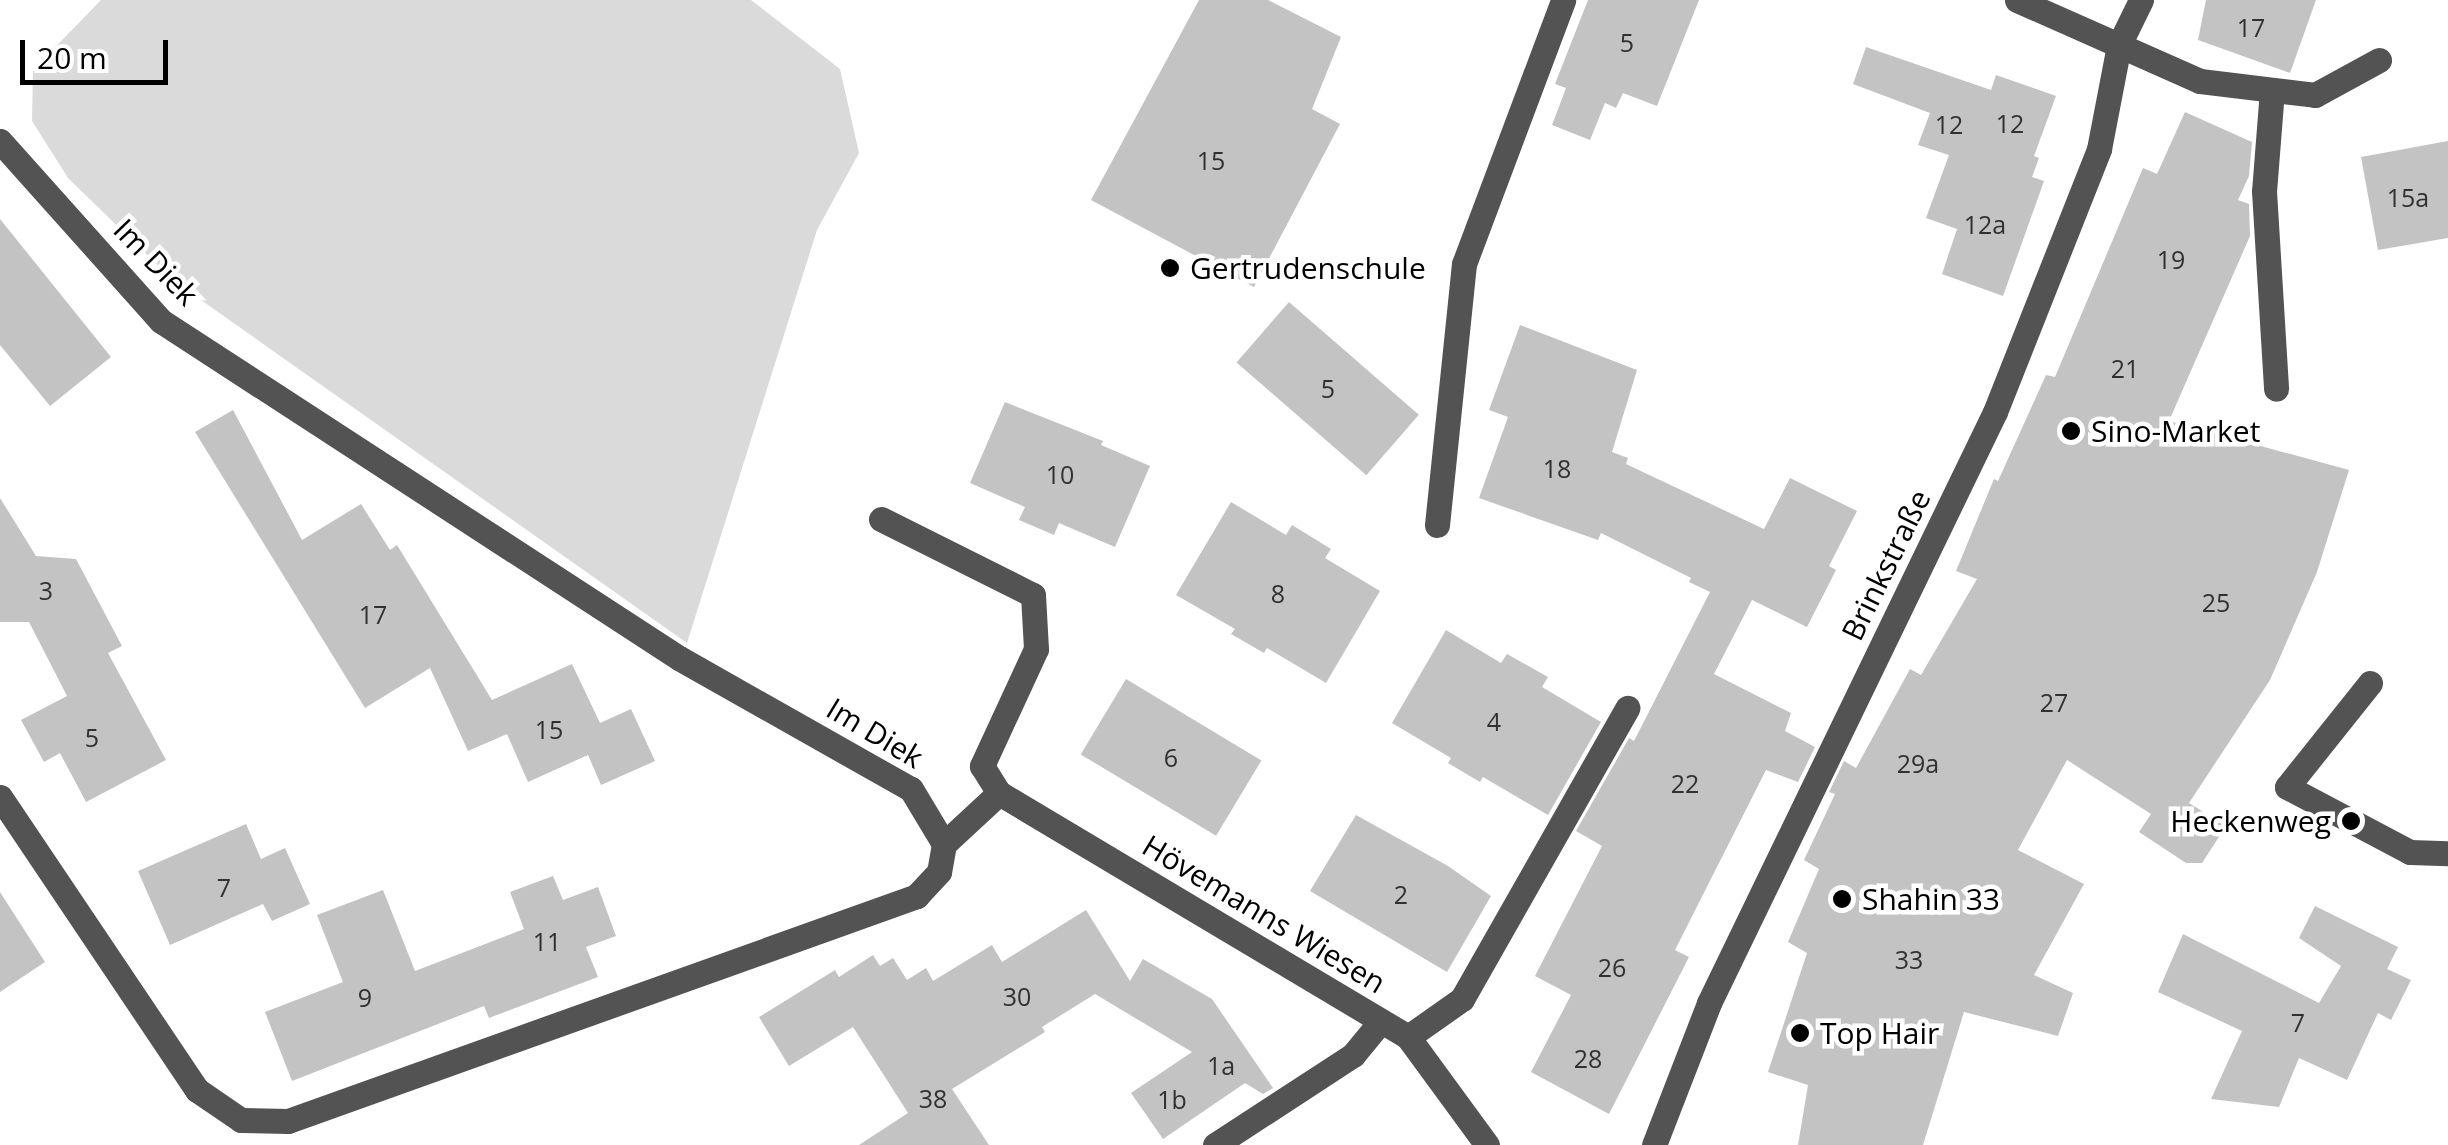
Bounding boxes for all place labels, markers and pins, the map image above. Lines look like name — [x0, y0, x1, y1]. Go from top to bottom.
place label: Gertrudenschule — [1190, 250, 1426, 286]
marker: Gertrudenschule — [1159, 257, 1181, 279]
place label: Sino-Market — [2091, 413, 2260, 449]
marker: Sino-Market — [2060, 420, 2082, 442]
place label: Heckenweg — [2170, 803, 2331, 839]
marker: Heckenweg — [2340, 810, 2362, 832]
place label: Shahin 33 — [1862, 881, 2000, 917]
marker: Shahin 33 — [1831, 888, 1853, 910]
place label: Top Hair — [1820, 1015, 1939, 1051]
marker: Top Hair — [1789, 1022, 1811, 1044]

